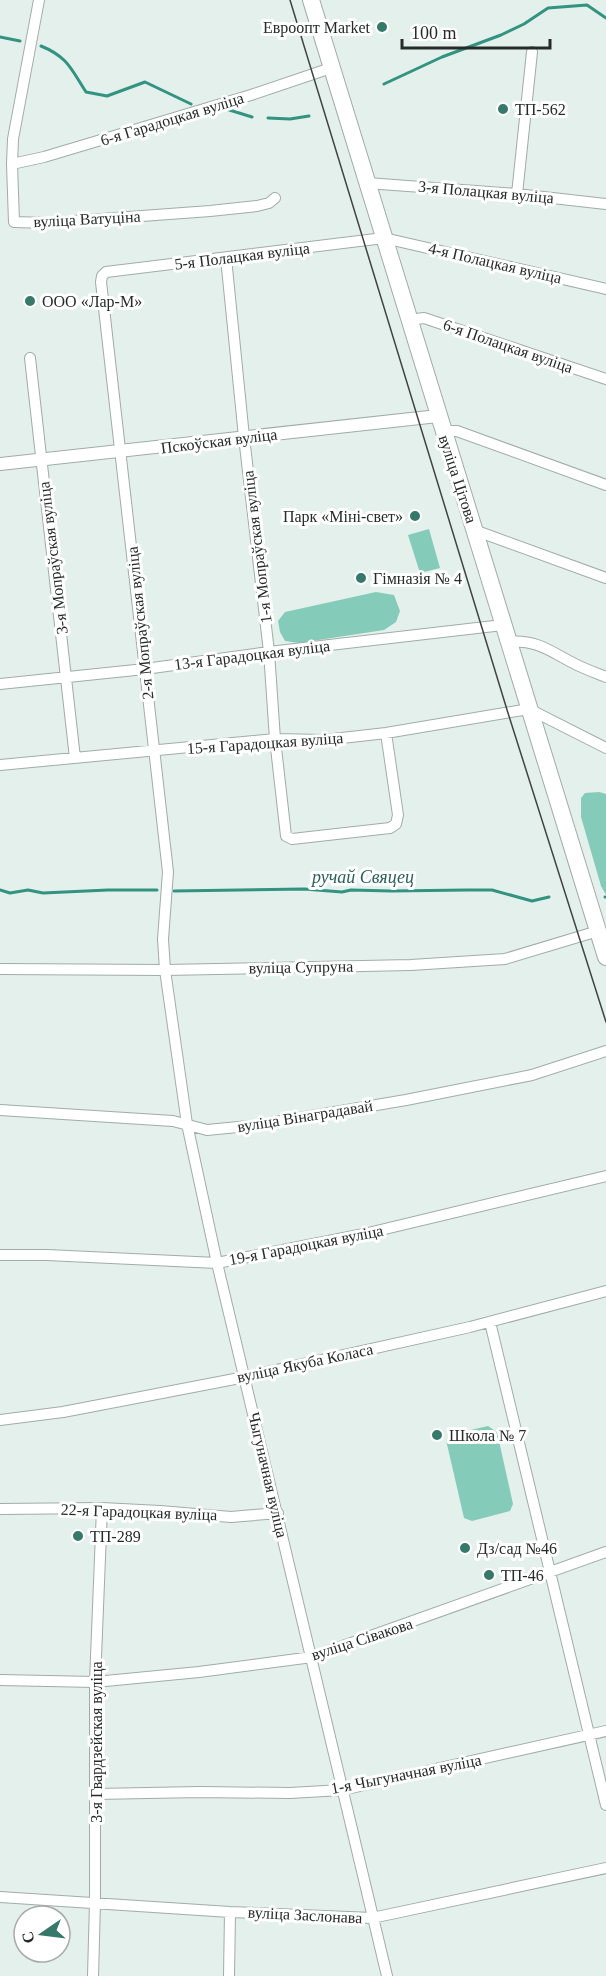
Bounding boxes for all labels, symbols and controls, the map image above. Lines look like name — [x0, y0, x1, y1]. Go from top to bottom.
scale bar — [402, 12, 550, 50]
place label: Евроопт Market — [263, 19, 371, 37]
marker: Евроопт Market — [375, 20, 389, 34]
text: 100 m — [411, 23, 457, 43]
street label: 6-я Гарадоцкая вуліца — [98, 89, 246, 150]
place label: ТП-562 — [515, 101, 566, 118]
marker: ТП-562 — [496, 102, 510, 116]
street label: 3-я Полацкая вуліца — [417, 178, 555, 207]
street label: вуліца Ватуціна — [33, 208, 141, 231]
street label: 5-я Полацкая вуліца — [173, 239, 311, 274]
street label: 4-я Полацкая вуліца — [427, 239, 563, 288]
place label: ООО «Лар-М» — [42, 293, 142, 311]
marker: ООО «Лар-М» — [23, 294, 37, 308]
street label: 6-я Полацкая вуліца — [441, 316, 575, 377]
street label: Пскоўская вуліца — [160, 425, 278, 458]
street label: вуліца Цітова — [435, 433, 480, 526]
street label: 1-я Мопраўская вуліца — [239, 470, 276, 624]
street label: 3-я Мопраўская вуліца — [35, 481, 72, 635]
place label: Парк «Міні-свет» — [283, 508, 403, 526]
marker: Парк «Міні-свет» — [408, 509, 422, 523]
street label: 2-я Мопраўская вуліца — [124, 546, 157, 700]
place label: Гімназія № 4 — [373, 570, 462, 587]
marker: Гімназія № 4 — [354, 571, 368, 585]
street label: 13-я Гарадоцкая вуліца — [173, 637, 331, 674]
street label: 15-я Гарадоцкая вуліца — [186, 729, 344, 758]
water label: ручай Свяцец — [310, 867, 414, 887]
street label: вуліца Супруна — [249, 958, 354, 977]
street label: вуліца Вінаградавай — [236, 1097, 375, 1136]
street label: 19-я Гарадоцкая вуліца — [227, 1222, 385, 1269]
street label: вуліца Якуба Коласа — [235, 1340, 375, 1387]
street label: Чыгуначная вуліца — [244, 1411, 291, 1540]
place label: Школа № 7 — [449, 1427, 526, 1444]
marker: Школа № 7 — [430, 1428, 444, 1442]
street label: 22-я Гарадоцкая вуліца — [60, 1501, 218, 1524]
place label: ТП-289 — [90, 1528, 141, 1545]
marker: ТП-289 — [71, 1529, 85, 1543]
place label: Дз/сад №46 — [477, 1540, 557, 1558]
marker: Дз/сад №46 — [458, 1541, 472, 1555]
place label: ТП-46 — [501, 1567, 544, 1584]
marker: ТП-46 — [482, 1568, 496, 1582]
street label: вуліца Сівакова — [309, 1615, 415, 1664]
street label: 3-я Гвардзейская вуліца — [88, 1661, 106, 1823]
street label: 1-я Чыгуначная вуліца — [329, 1751, 483, 1798]
north arrow — [12, 1904, 72, 1964]
street label: вуліца Заслонава — [247, 1904, 363, 1927]
text: С — [18, 1930, 38, 1945]

